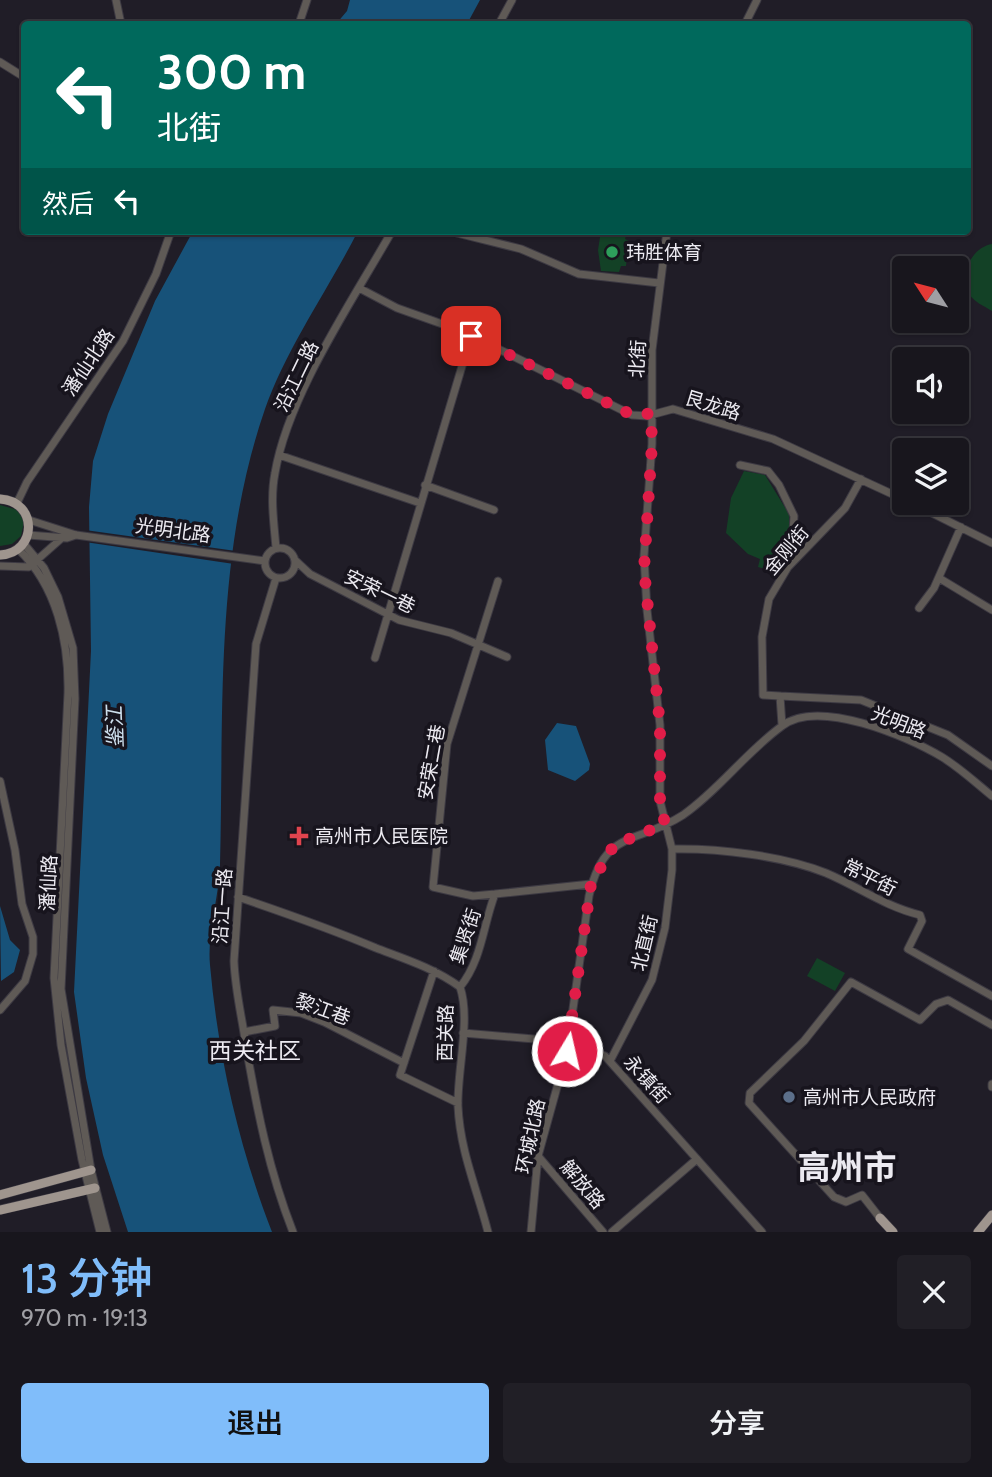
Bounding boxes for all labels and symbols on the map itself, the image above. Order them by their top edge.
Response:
place label: 玮胜体育 [626,241,702,264]
marker: 玮胜体育 [604,244,620,260]
north arrow [892,256,970,332]
pin [441,306,501,366]
street label: 潘仙北路 [58,324,119,400]
street label: 沿江二路 [269,337,323,415]
street label: 北街 [625,339,650,379]
street label: 艮龙路 [682,386,743,425]
street label: 光明北路 [134,514,212,547]
street label: 金刚街 [759,521,814,580]
street label: 安荣一巷 [341,564,419,618]
street label: 光明路 [868,702,930,743]
water label: 鉴江 [101,704,128,748]
street label: 安荣二巷 [414,723,449,802]
place label: 高州市人民医院 [315,825,448,848]
marker: 高州市人民医院 [289,826,309,846]
street label: 潘仙路 [36,854,61,912]
street label: 常平街 [839,854,900,901]
street label: 沿江一路 [208,867,237,945]
street label: 集贤街 [445,905,486,967]
street label: 北直街 [627,913,662,973]
street label: 黎江巷 [292,989,354,1030]
street label: 西关路 [434,1004,457,1062]
position arrow [530,1014,604,1088]
district label: 西关社区 [209,1037,301,1065]
street label: 永镇街 [619,1050,674,1108]
place label: 高州市人民政府 [803,1086,936,1109]
marker: 高州市人民政府 [781,1089,797,1105]
street label: 环城北路 [511,1097,550,1176]
district label: 高州市 [798,1147,897,1187]
street label: 解放路 [555,1155,610,1214]

